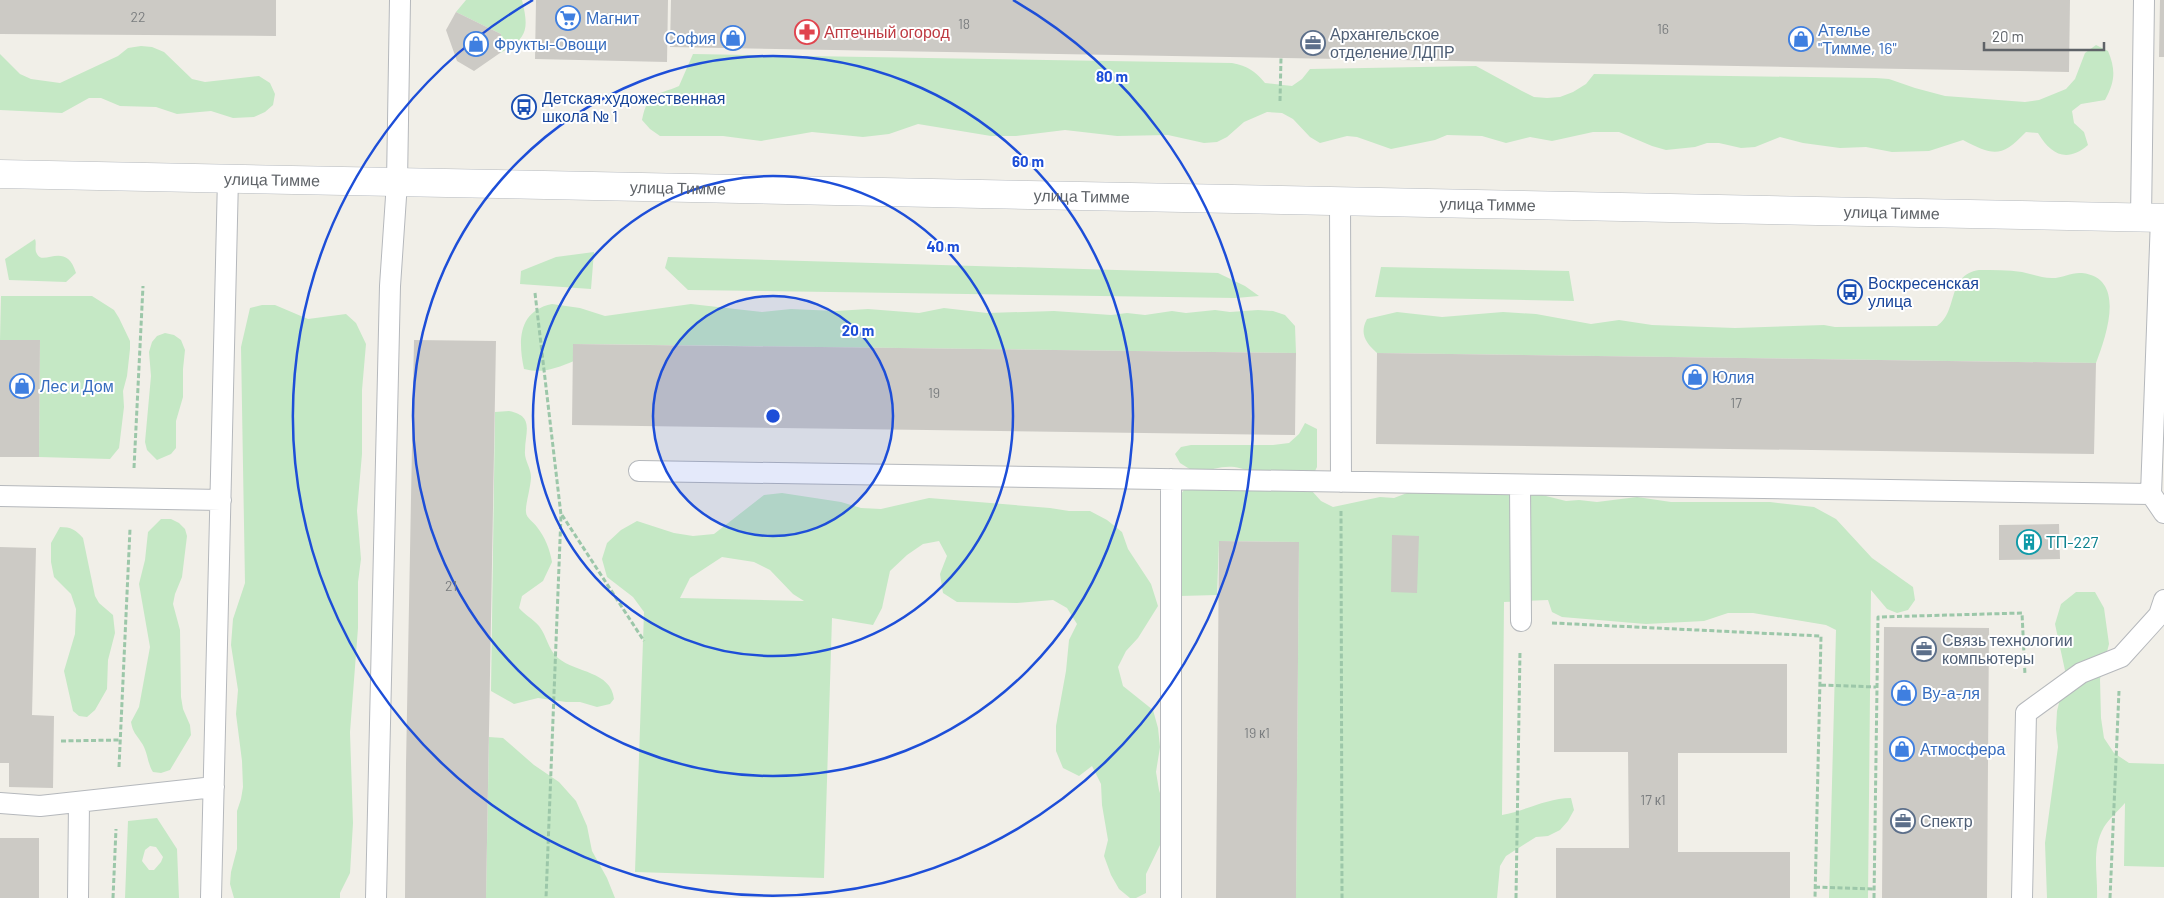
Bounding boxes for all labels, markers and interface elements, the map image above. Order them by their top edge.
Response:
supermarket icon: Магнит [555,5,581,31]
house number: 22 [130,8,146,25]
place label: Магнит [586,8,640,27]
house number: 18 [958,15,970,32]
pharmacy icon: Аптечный огород [794,19,820,45]
house number: 16 [1657,20,1669,37]
place label: Ателье "Тимме, 16" [1818,20,1897,57]
scale bar [1984,20,2104,52]
place label: Аптечный огород [824,22,950,41]
place label: Архангельское отделение ЛДПР [1330,24,1455,61]
shop icon: София [720,25,746,51]
shop icon: Ателье "Тимме, 16" [1788,26,1814,52]
text: 20 m [1992,27,2024,45]
place label: София [665,28,716,47]
office icon: Архангельское отделение ЛДПР [1300,30,1326,56]
shop icon: Фрукты-Овощи [463,31,489,57]
place label: Фрукты-Овощи [494,34,607,53]
text: 80 m [1096,67,1128,85]
place label: Детская художественная школа № 1 [542,88,725,125]
bus stop icon: Детская художественная школа № 1 [511,94,537,120]
text: 60 m [1012,152,1044,170]
street label: улица Тимме [224,169,320,190]
street label: улица Тимме [630,177,726,198]
street label: улица Тимме [1034,185,1130,206]
street label: улица Тимме [1439,193,1536,214]
street label: улица Тимме [1843,201,1940,222]
text: 40 m [926,237,960,255]
place label: Воскресенская улица [1868,273,1979,310]
bus stop icon: Воскресенская улица [1837,279,1863,305]
text: 20 m [842,321,874,339]
shop icon: Юлия [1682,364,1708,390]
place label: Юлия [1712,367,1754,386]
shop icon: Лес и Дом [9,373,35,399]
place label: Лес и Дом [40,376,114,395]
house number: 19 [928,384,940,401]
house number: 17 [1730,394,1742,411]
centre of rings [764,407,782,425]
building icon: ТП-227 [2016,529,2042,555]
place label: ТП-227 [2046,532,2099,551]
house number: 21 [445,577,457,594]
place label: Связь технологии компьютеры [1942,630,2073,667]
office icon: Связь технологии компьютеры [1911,636,1937,662]
shop icon: Ву-а-ля [1891,680,1917,706]
place label: Ву-а-ля [1922,683,1980,702]
house number: 19 к1 [1244,724,1270,741]
shop icon: Атмосфера [1889,736,1915,762]
place label: Атмосфера [1920,739,2006,758]
house number: 17 к1 [1640,791,1666,808]
office icon: Спектр [1890,808,1916,834]
place label: Спектр [1920,811,1973,830]

